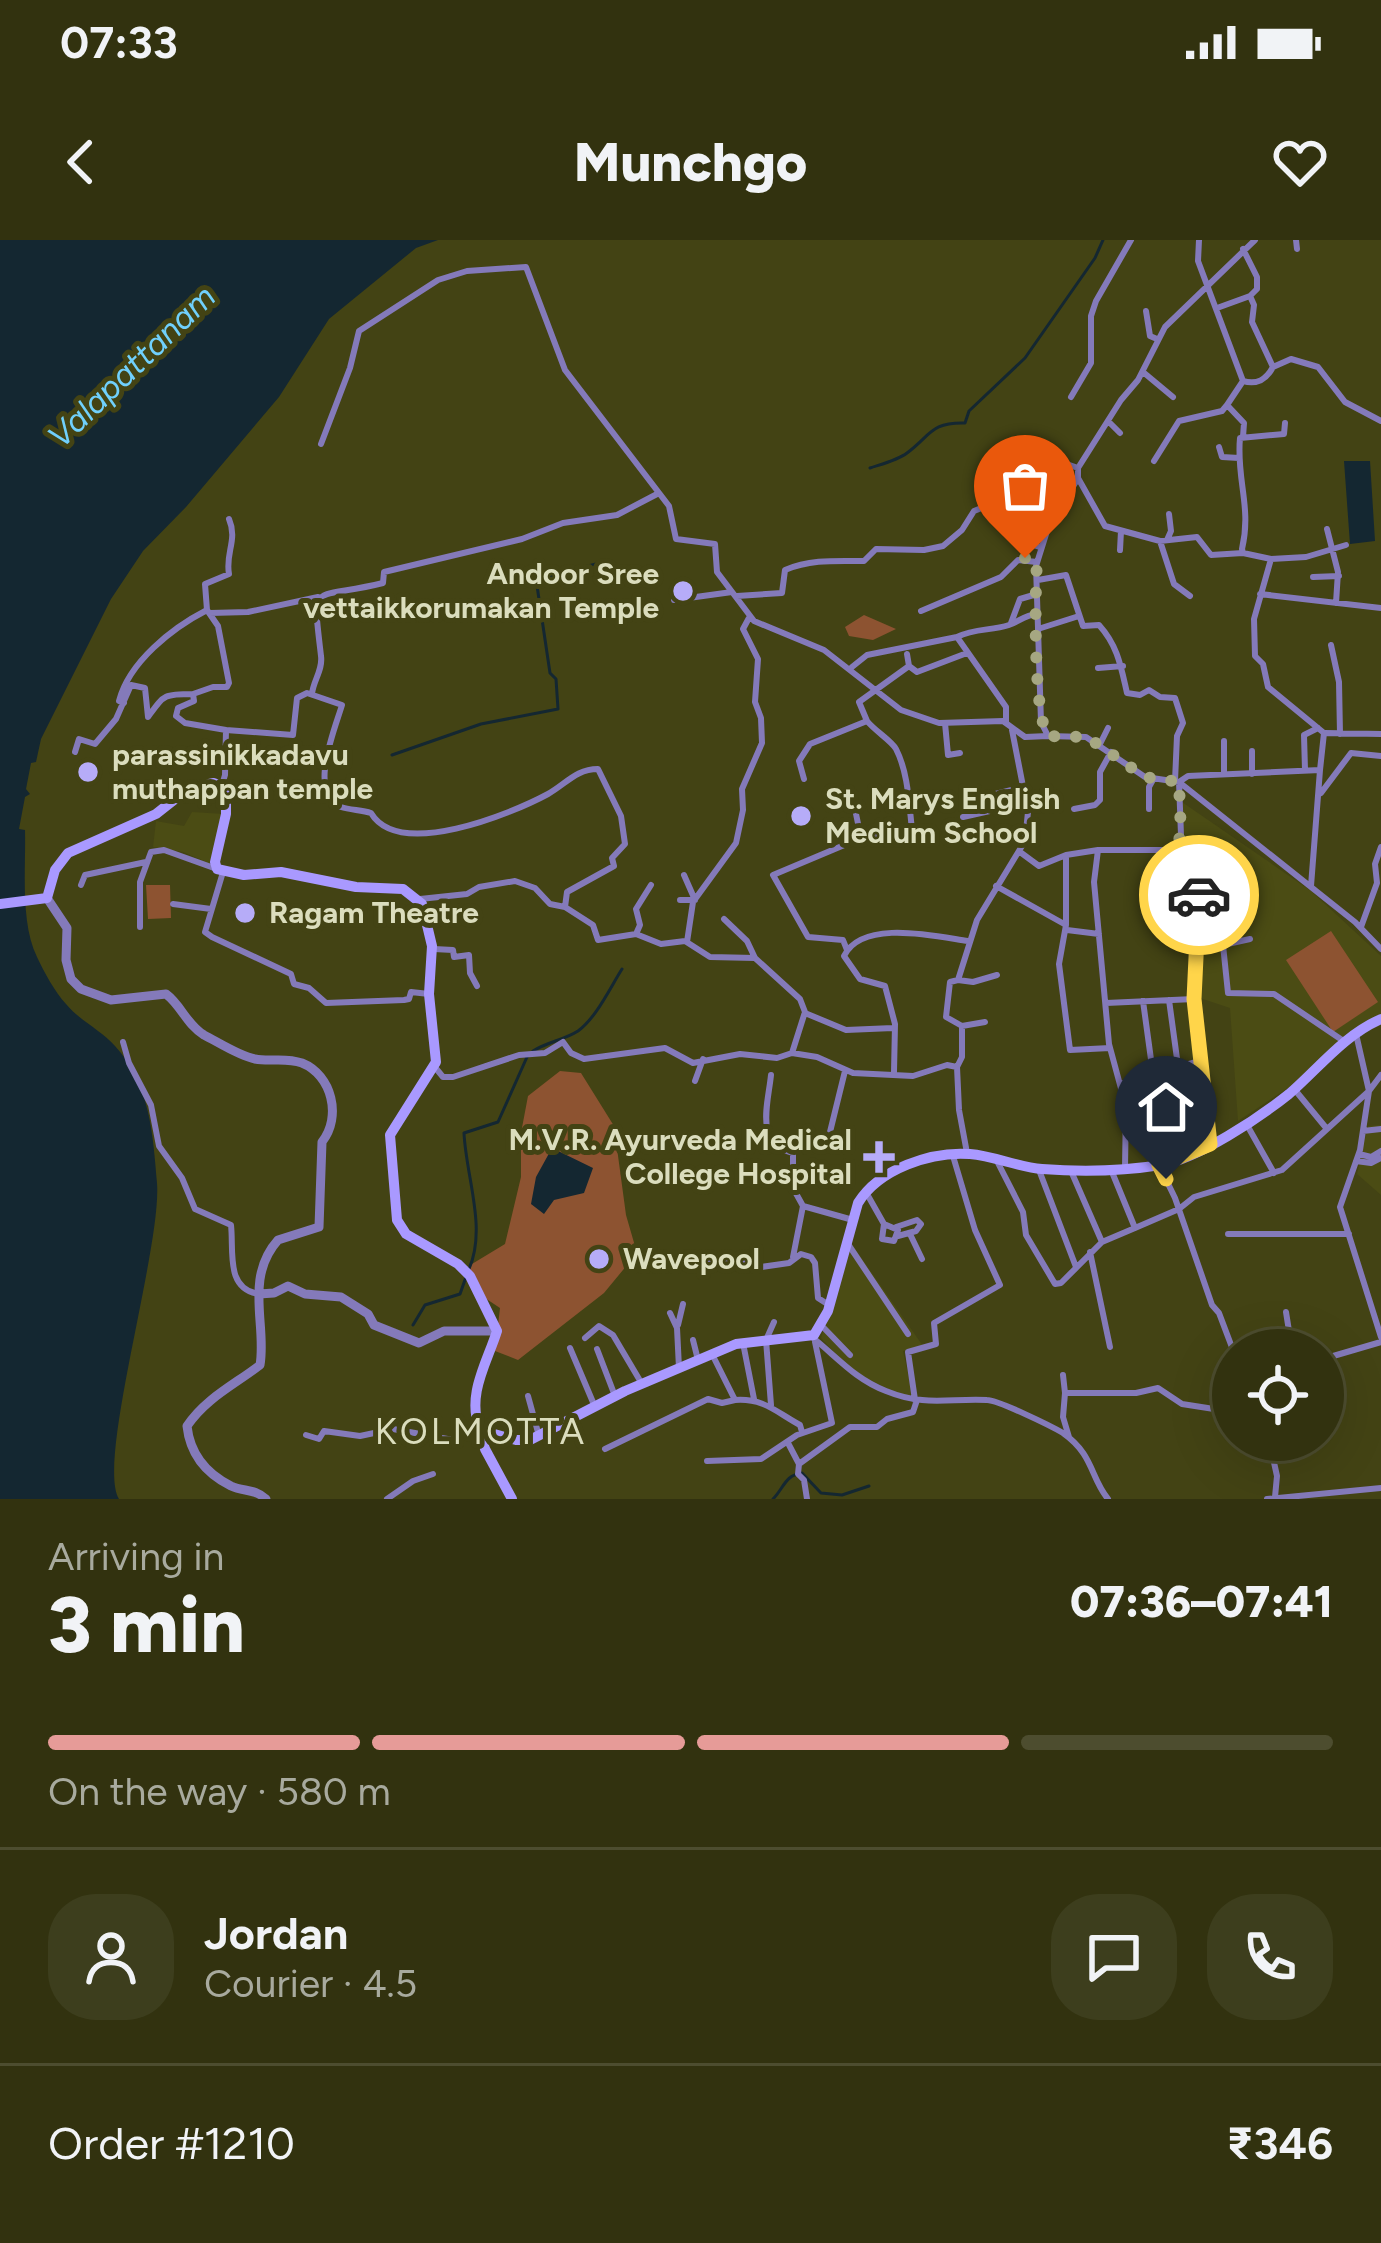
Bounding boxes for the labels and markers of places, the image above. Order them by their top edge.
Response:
pin [974,435,1076,558]
place label: Andoor Sree vettaikkorumakan Temple [303,555,659,626]
marker: Andoor Sree vettaikkorumakan Temple [670,578,696,604]
place label: parassinikkadavu muthappan temple [112,736,374,807]
marker: parassinikkadavu muthappan temple [75,759,101,785]
place label: St. Marys English Medium School [825,780,1060,851]
marker: St. Marys English Medium School [788,803,814,829]
place label: Ragam Theatre [269,894,479,931]
marker: Ragam Theatre [232,900,258,926]
pin [1115,1056,1217,1179]
place label: M.V.R. Ayurveda Medical College Hospital [508,1121,852,1192]
marker: M.V.R. Ayurveda Medical College Hospital [863,1141,895,1173]
place label: Wavepool [623,1240,760,1277]
marker: Wavepool [586,1246,612,1272]

